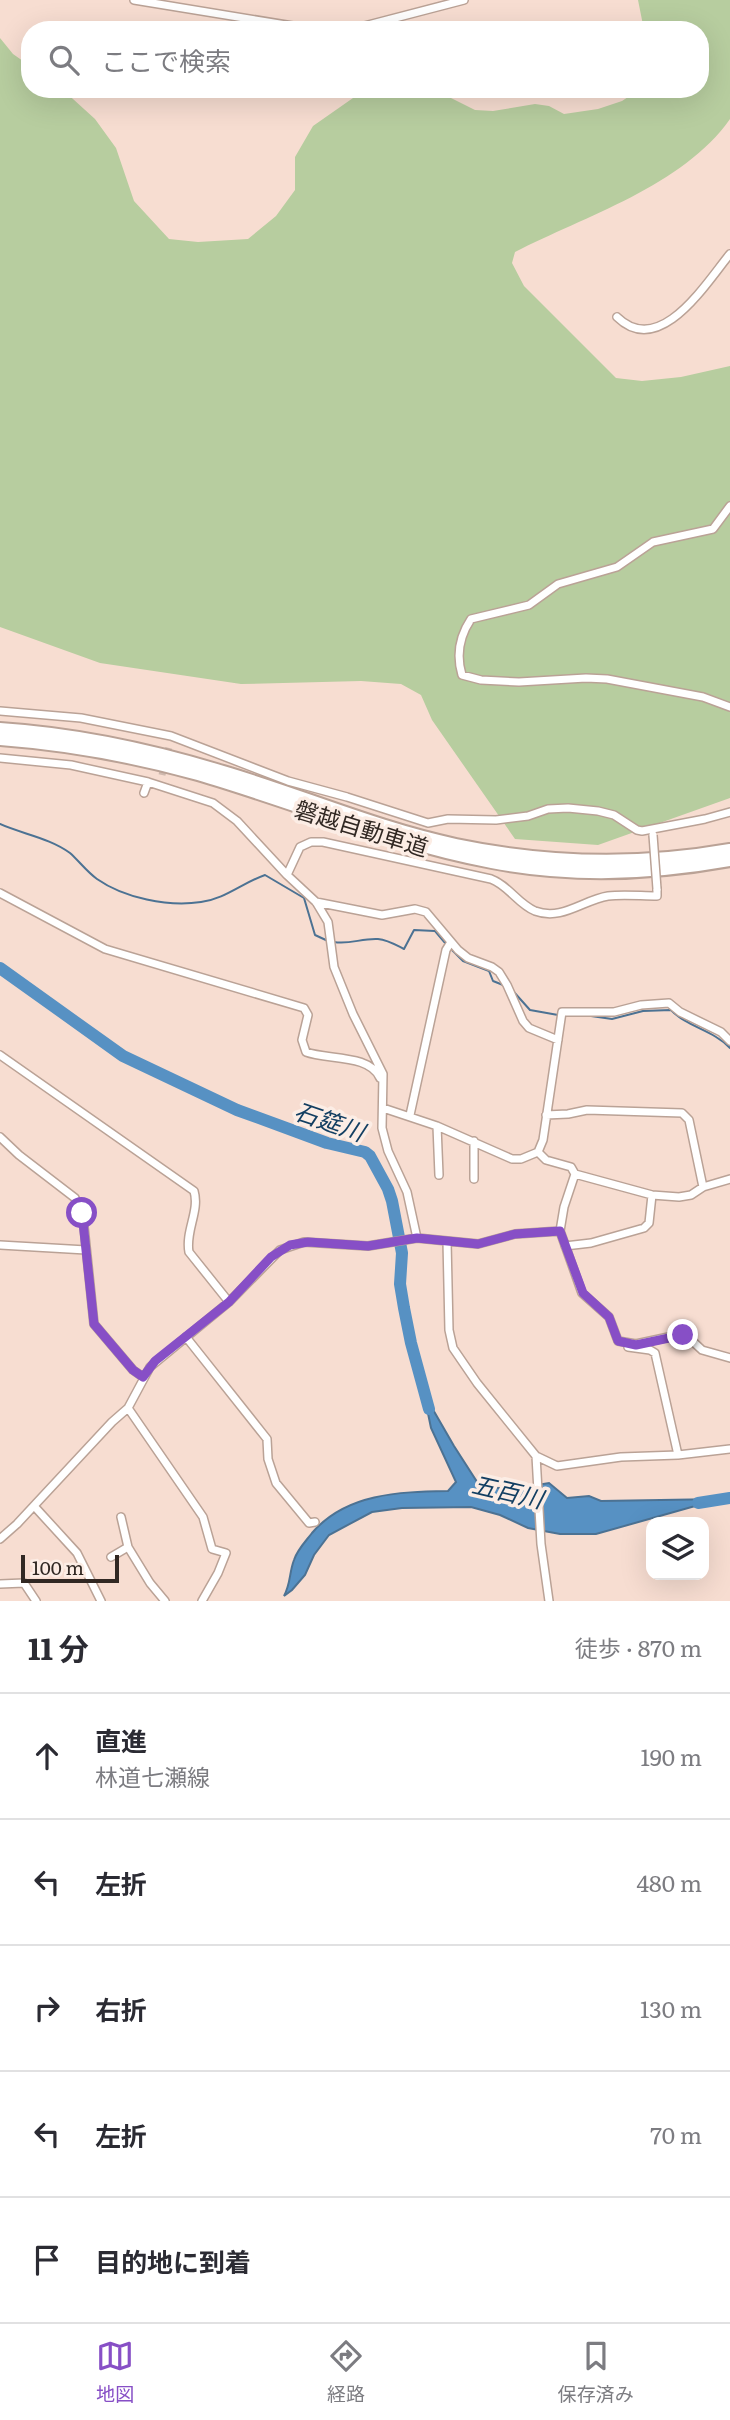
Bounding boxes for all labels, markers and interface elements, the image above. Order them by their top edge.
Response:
search box [21,21,709,98]
text: ここで検索 [101,40,231,79]
icon: search [45,41,83,79]
street label: 磐越自動車道 [291,791,433,863]
water label: 石筵川 [290,1092,373,1149]
route start [66,1197,97,1228]
route end [667,1319,698,1350]
water label: 五百川 [469,1465,550,1516]
map controls [646,1517,709,1580]
button: layers [646,1517,709,1580]
scale bar [21,1552,119,1584]
text: 100 m [32,1553,84,1581]
text: 11 分 [28,1625,89,1669]
text: 徒歩 · 870 m [575,1630,702,1664]
text: 直進 [95,1720,147,1759]
icon: ahead [28,1737,66,1775]
text: 190 m [640,1739,702,1773]
text: 林道七瀬線 [95,1759,210,1793]
icon: left [28,1863,66,1901]
text: 左折 [95,1863,147,1902]
text: 480 m [636,1865,702,1899]
icon: right [28,1989,66,2027]
text: 右折 [95,1989,147,2028]
text: 130 m [640,1991,702,2025]
icon: left [28,2115,66,2153]
text: 左折 [95,2115,147,2154]
text: 70 m [650,2117,702,2151]
icon: arrive [28,2241,66,2279]
text: 目的地に到着 [95,2241,251,2280]
tab: 地図 [96,2337,134,2407]
tab: 経路 [327,2337,365,2407]
tab: 保存済み [558,2337,634,2407]

